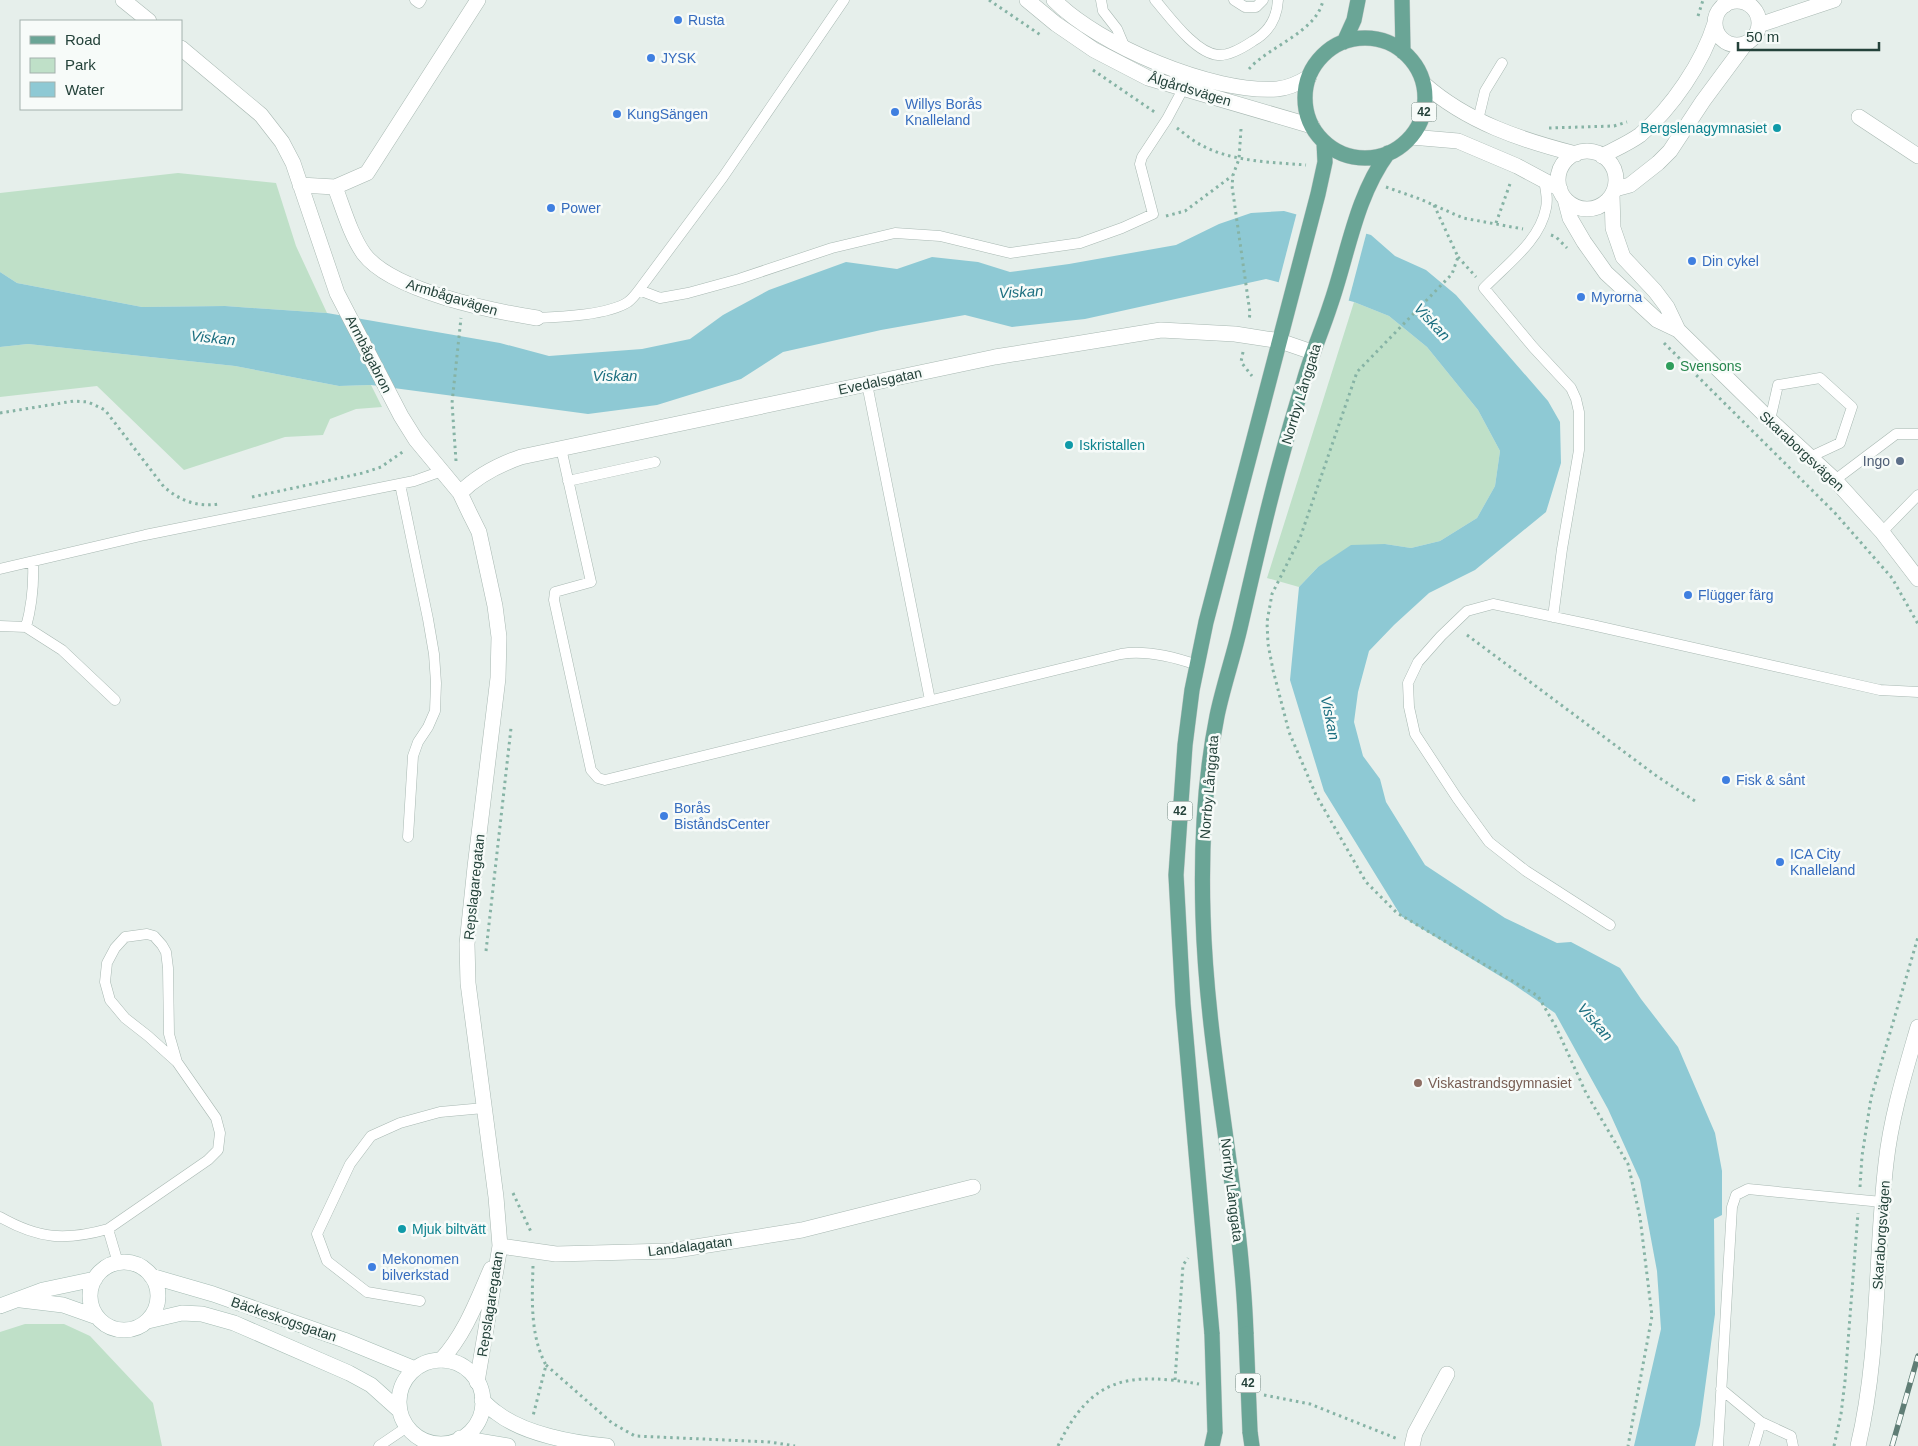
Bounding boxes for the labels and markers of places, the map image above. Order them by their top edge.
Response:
place label: Rusta [688,12,725,28]
marker: Rusta [672,14,684,26]
place label: JYSK [661,50,697,66]
marker: JYSK [645,52,657,64]
place label: Willys Borås Knalleland [905,96,982,128]
place label: KungSängen [627,106,708,122]
marker: Willys Borås Knalleland [889,106,901,118]
marker: KungSängen [611,108,623,120]
place label: Bergslenagymnasiet [1640,120,1767,136]
marker: Bergslenagymnasiet [1771,122,1783,134]
place label: Power [561,200,601,216]
marker: Power [545,202,557,214]
place label: Din cykel [1702,253,1759,269]
marker: Din cykel [1686,255,1698,267]
place label: Myrorna [1591,289,1643,305]
marker: Myrorna [1575,291,1587,303]
place label: Svensons [1680,358,1741,374]
marker: Svensons [1664,360,1676,372]
place label: Iskristallen [1079,437,1145,453]
marker: Iskristallen [1063,439,1075,451]
place label: Ingo [1863,453,1890,469]
marker: Ingo [1894,455,1906,467]
place label: Flügger färg [1698,587,1773,603]
marker: Flügger färg [1682,589,1694,601]
place label: Fisk & sånt [1736,772,1805,788]
marker: Fisk & sånt [1720,774,1732,786]
place label: Borås BiståndsCenter [674,800,770,832]
marker: Borås BiståndsCenter [658,810,670,822]
place label: ICA City Knalleland [1790,846,1855,878]
marker: ICA City Knalleland [1774,856,1786,868]
place label: Viskastrandsgymnasiet [1428,1075,1572,1091]
marker: Viskastrandsgymnasiet [1412,1077,1424,1089]
place label: Mjuk biltvätt [412,1221,486,1237]
marker: Mjuk biltvätt [396,1223,408,1235]
place label: Mekonomen bilverkstad [382,1251,459,1283]
marker: Mekonomen bilverkstad [366,1261,378,1273]

